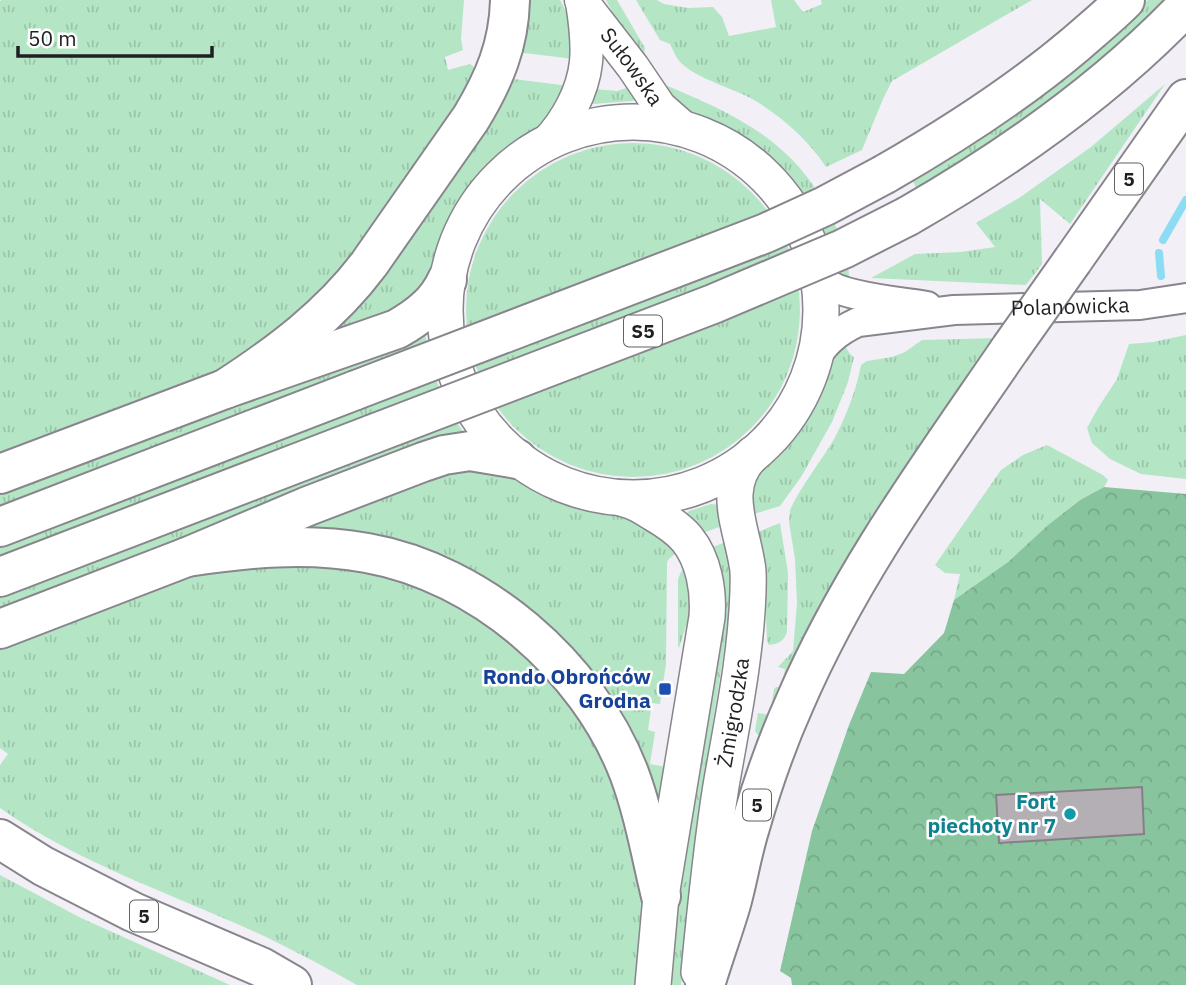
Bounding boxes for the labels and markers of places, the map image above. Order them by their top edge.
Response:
place label: Rondo Obrońców Grodna [483,662,651,714]
marker: Rondo Obrońców Grodna [657,681,673,697]
place label: Fort piechoty nr 7 [928,787,1056,839]
marker: Fort piechoty nr 7 [1062,806,1078,822]

